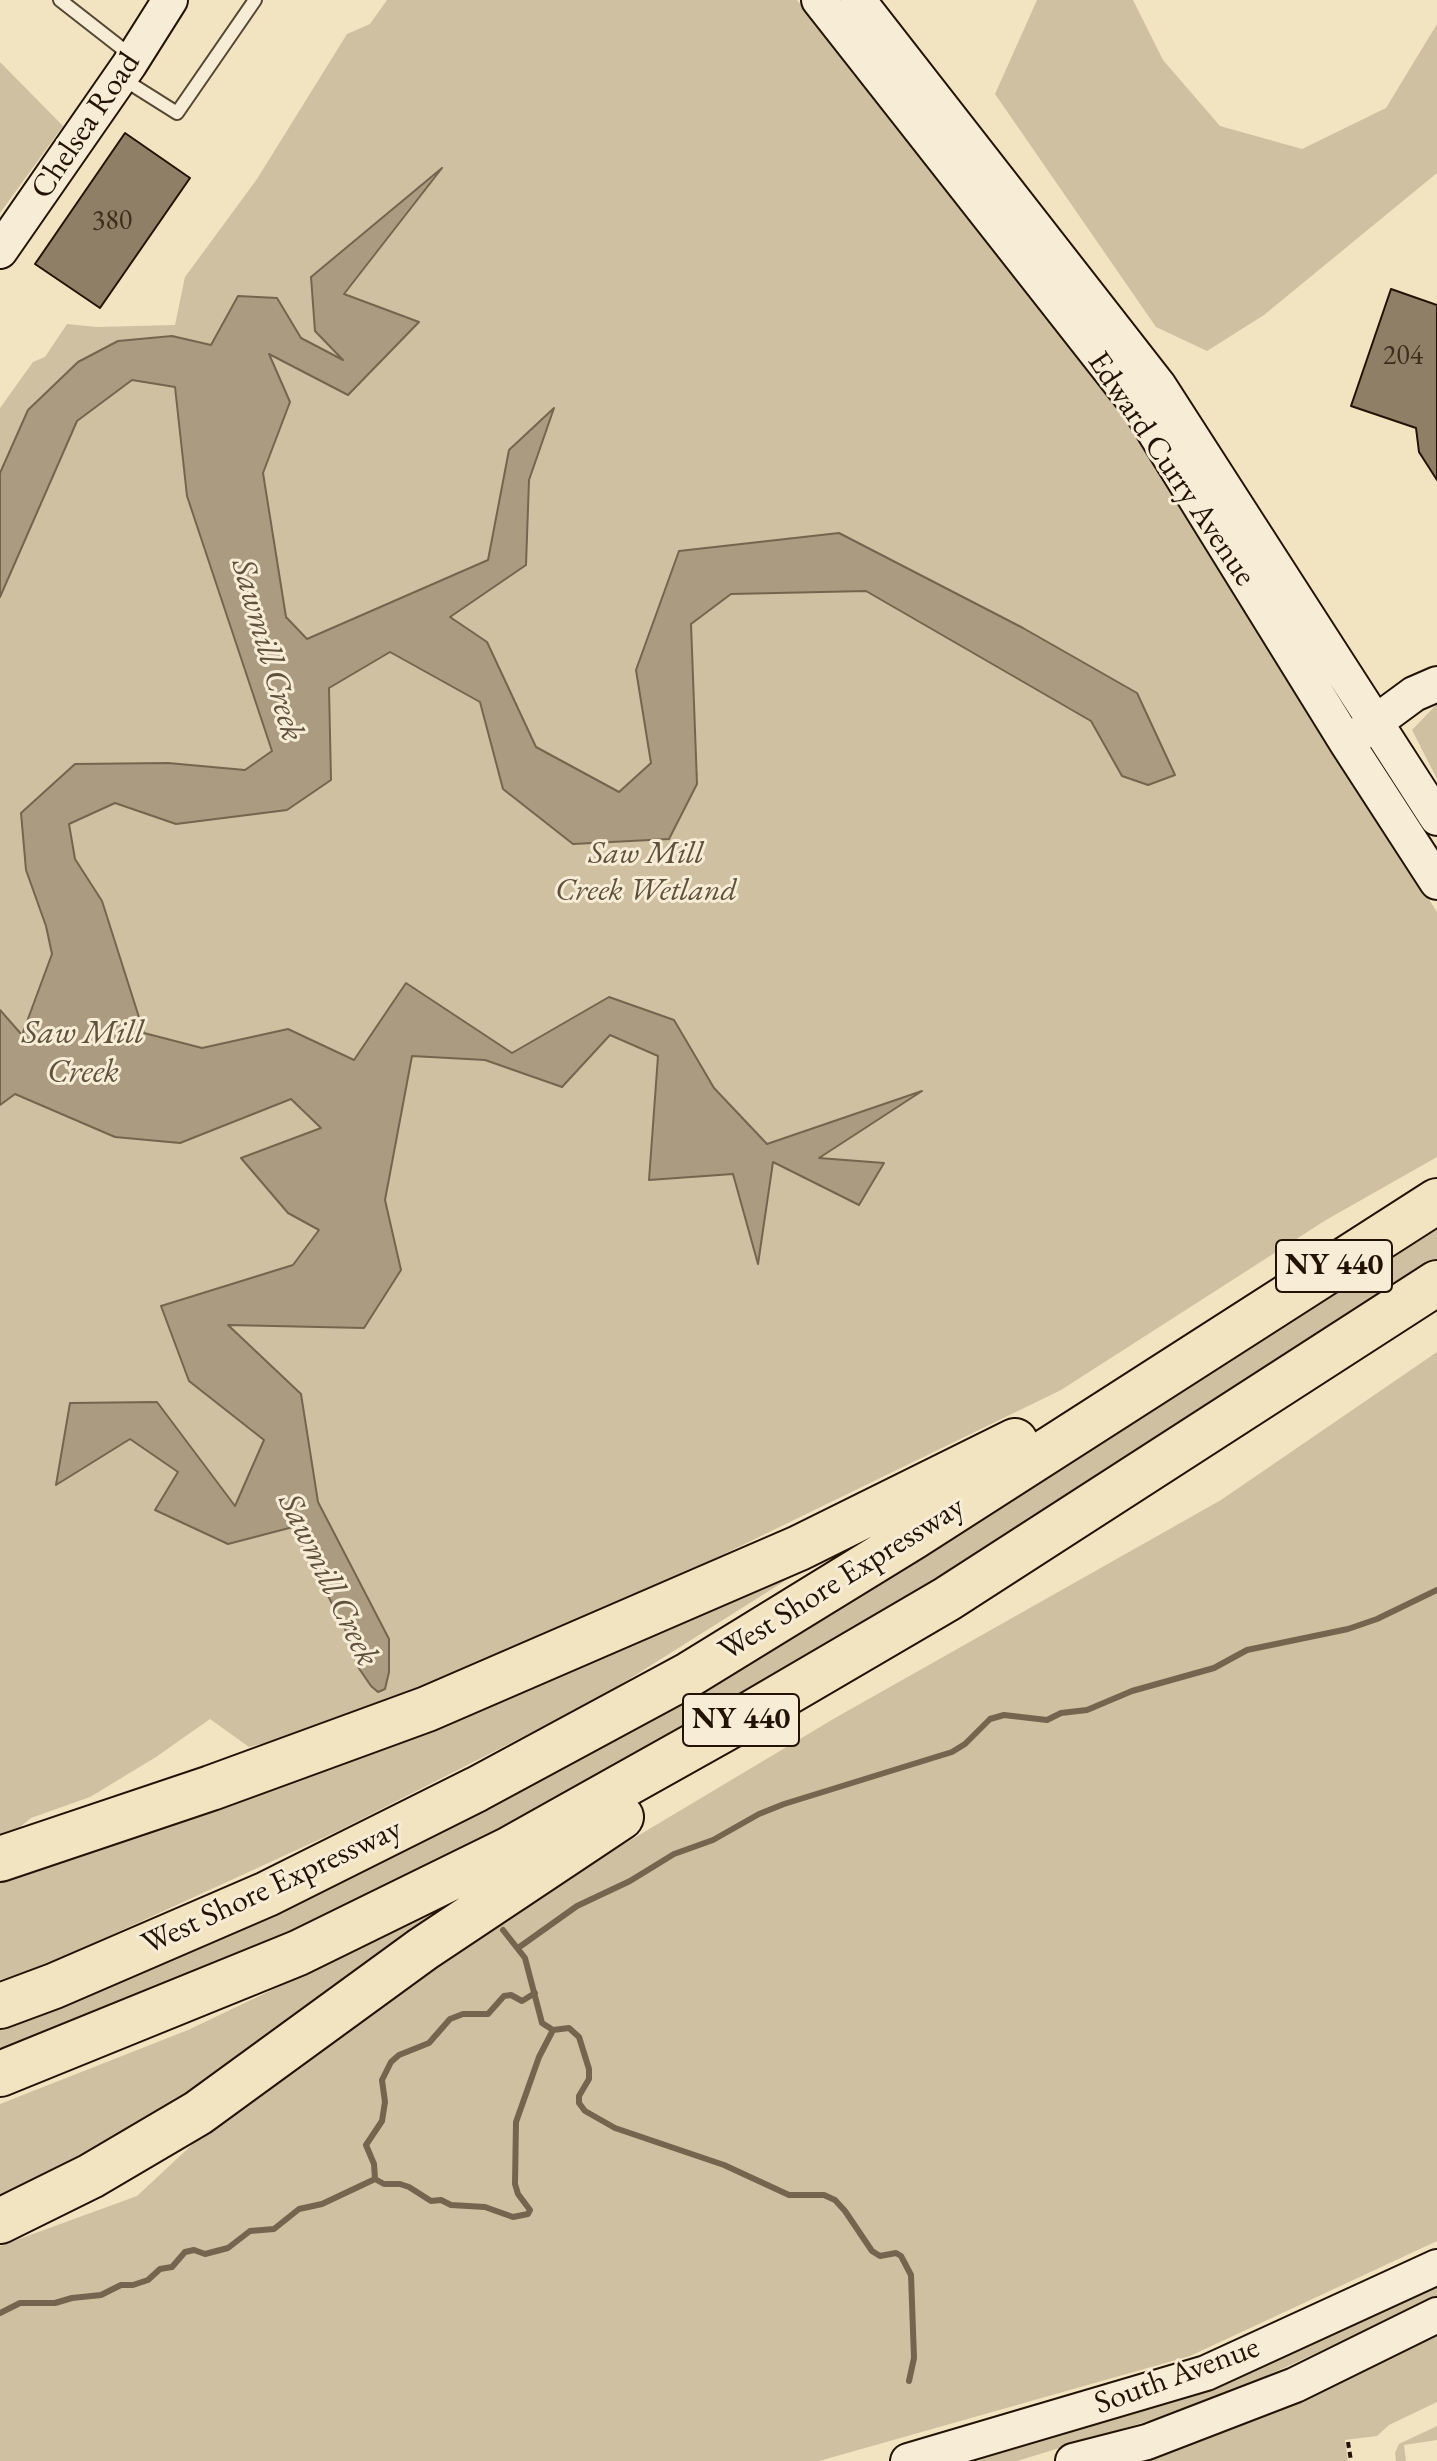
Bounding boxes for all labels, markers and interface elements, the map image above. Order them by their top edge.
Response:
street label: Chelsea Road [23,45,149,207]
house number: 380 [92,204,132,238]
house number: 204 [1383,339,1423,373]
street label: Edward Curry Avenue [1078,345,1264,593]
water label: Sawmill Creek [222,554,312,746]
park label: Saw Mill Creek Wetland [555,835,737,910]
water label: Saw Mill Creek [22,1014,144,1094]
road number: NY 440 [1276,1240,1392,1292]
water label: Sawmill Creek [269,1487,387,1673]
street label: West Shore Expressway [712,1488,972,1670]
road number: NY 440 [683,1694,799,1746]
street label: West Shore Expressway [136,1810,408,1964]
street label: South Avenue [1089,2328,1265,2424]

